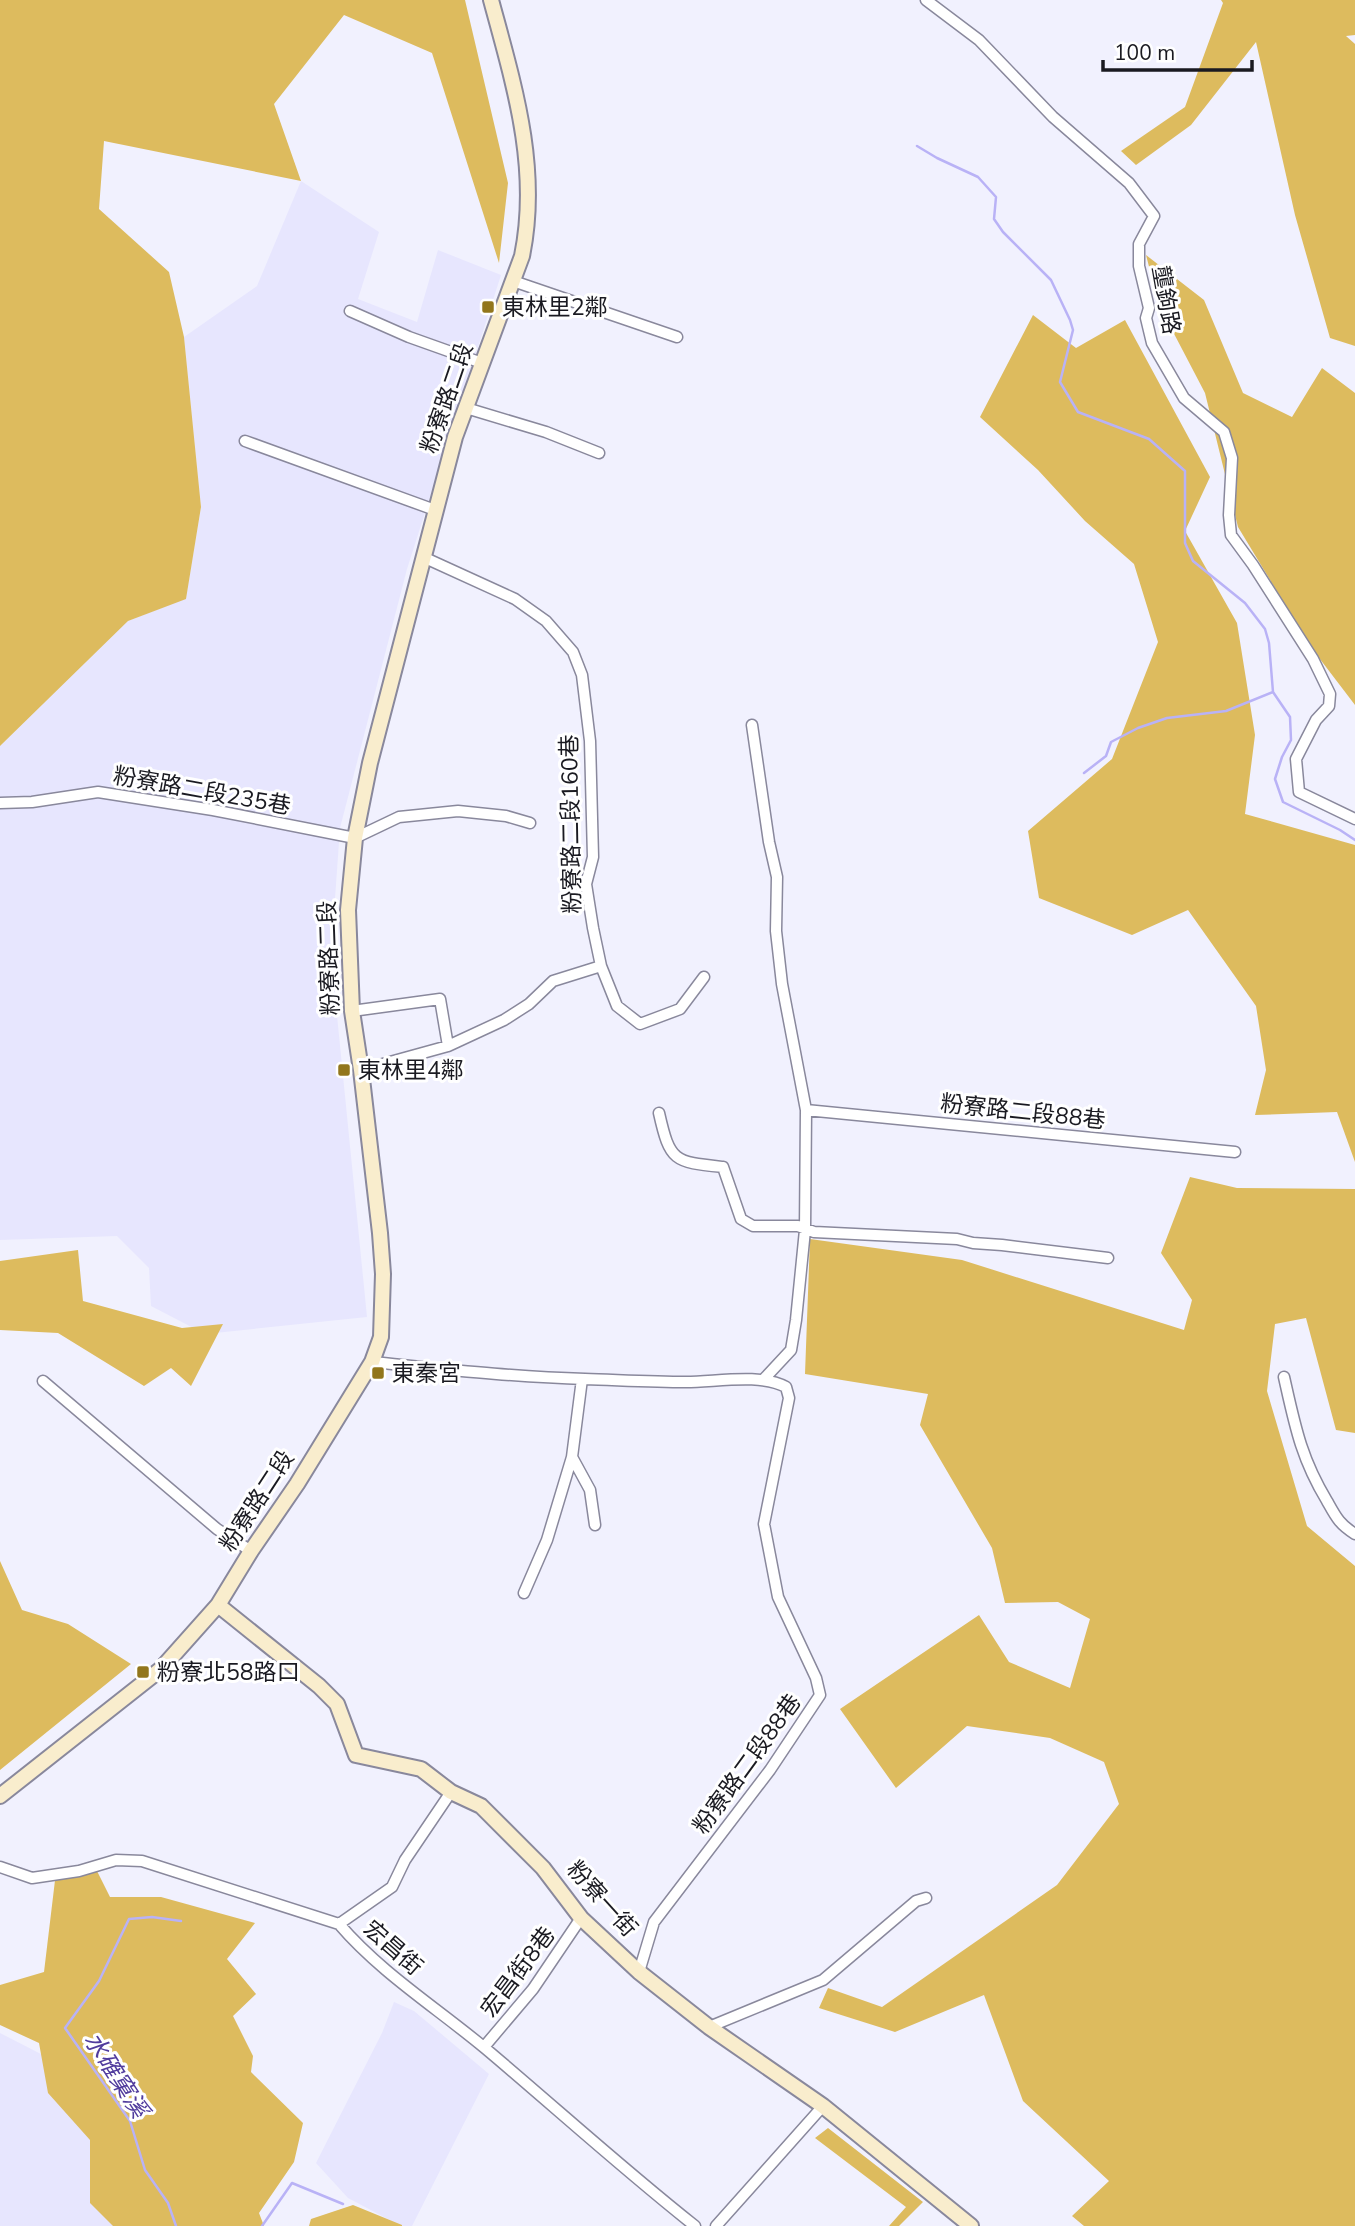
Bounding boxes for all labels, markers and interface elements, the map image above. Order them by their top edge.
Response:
scale bar [1103,28,1252,72]
text: 100 m [1114,39,1175,67]
street label: 壟鉤路 [1145,263,1187,337]
place label: 東林里2鄰 [502,292,608,323]
marker: 東林里2鄰 [480,299,496,315]
street label: 粉寮路二段 [414,339,480,457]
street label: 粉寮路二段160巷 [554,734,588,914]
street label: 粉寮路二段235巷 [111,760,293,822]
street label: 粉寮路二段 [312,900,346,1016]
place label: 東林里4鄰 [358,1055,464,1086]
marker: 東林里4鄰 [336,1062,352,1078]
street label: 粉寮路二段88巷 [939,1088,1107,1136]
place label: 東秦宮 [392,1358,461,1389]
marker: 東秦宮 [370,1365,386,1381]
street label: 粉寮路二段 [213,1444,301,1558]
place label: 粉寮北58路口 [157,1657,300,1688]
marker: 粉寮北58路口 [135,1664,151,1680]
street label: 粉寮路二段88巷 [686,1688,808,1840]
street label: 粉寮一街 [560,1854,644,1944]
street label: 宏昌街 [357,1914,429,1982]
street label: 宏昌街8巷 [474,1920,562,2024]
water label: 水確窠溪 [76,2026,157,2126]

